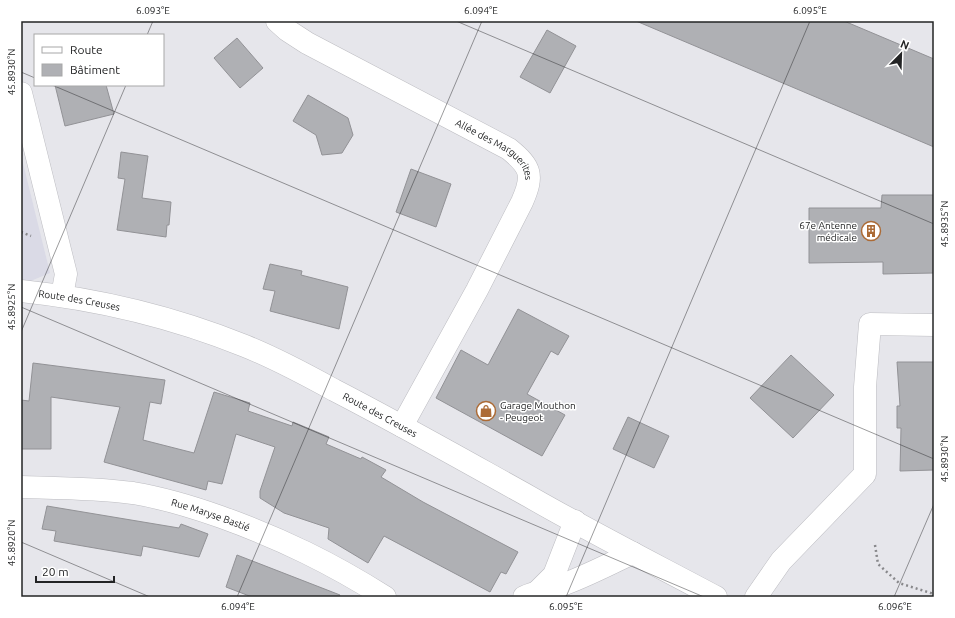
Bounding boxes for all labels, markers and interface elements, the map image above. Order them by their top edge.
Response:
text: 6.093°E [136,5,170,16]
text: 6.094°E [464,5,498,16]
text: 6.095°E [793,5,827,16]
legend [34,34,164,86]
north arrow [881,34,921,74]
text: N [899,38,911,52]
text: Route [70,43,103,56]
text: 45.8930°N [6,49,17,95]
text: Bâtiment [70,63,120,76]
street label: Allée des Marguerites [454,117,534,180]
text: 45.8935°N [939,201,950,247]
place label: 67e Antenne médicale [799,220,857,243]
building icon: 67e Antenne médicale [860,220,882,242]
text: 45.8925°N [6,284,17,330]
street label: Route des Creuses [38,288,121,313]
street label: Route des Creuses [341,391,419,439]
shop icon: Garage Mouthon - Peugeot [475,400,497,422]
place label: Garage Mouthon - Peugeot [500,400,576,423]
text: 45.8930°N [939,436,950,482]
street label: Rue Maryse Bastié [170,497,252,533]
text: 45.8920°N [6,520,17,566]
scale bar [36,558,114,584]
text: 20 m [42,565,69,578]
text: 6.094°E [221,601,255,612]
text: 6.095°E [549,601,583,612]
text: 6.096°E [878,601,912,612]

